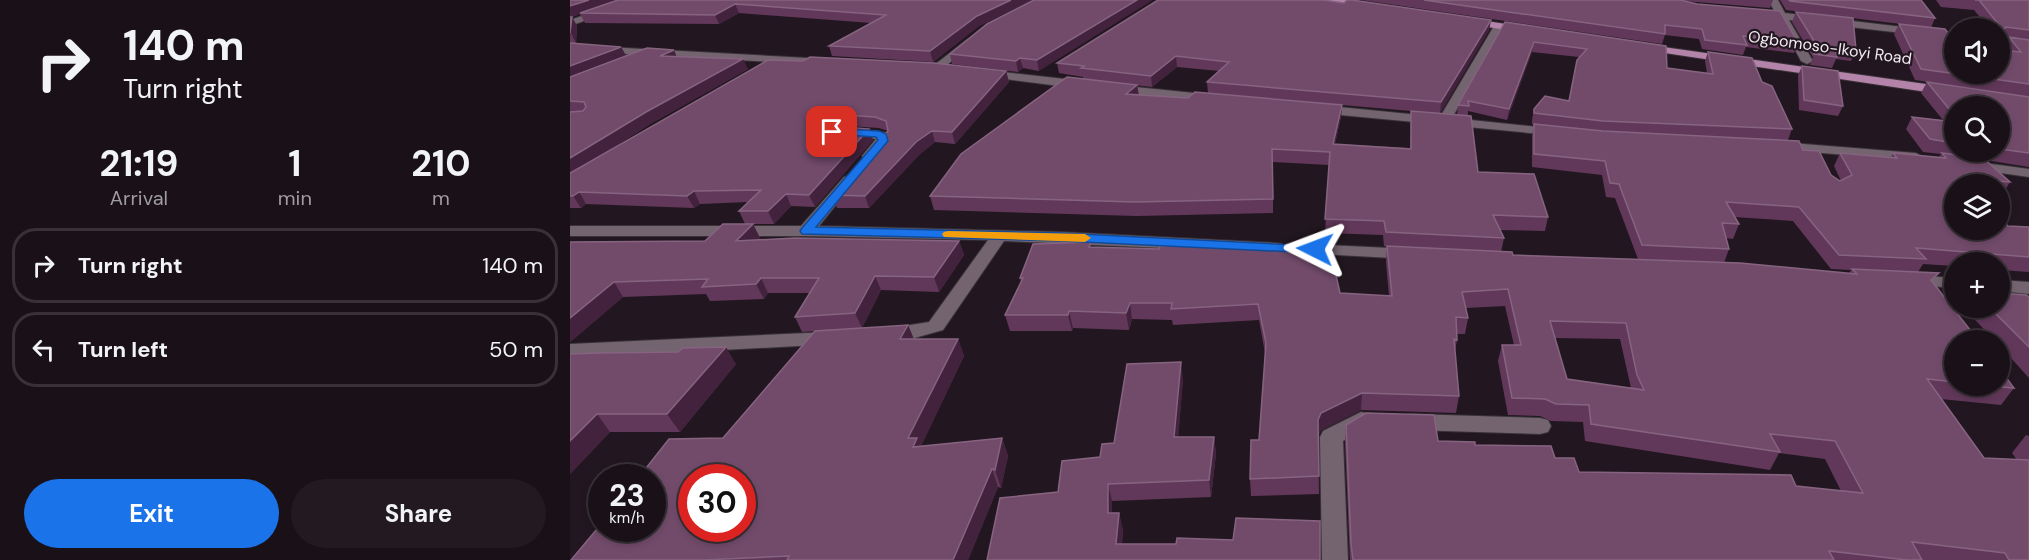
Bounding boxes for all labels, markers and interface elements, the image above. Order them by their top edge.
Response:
text: 140 m [123,18,245,73]
map controls [1944,18,2010,396]
button: sound [1944,18,2010,84]
icon: right [24,24,102,102]
street label: Ogbomoso-Ikoyi Road [1747,26,1913,69]
text: Turn right [123,71,243,106]
button: search [1944,96,2010,162]
pin [806,106,857,157]
icon: arrive [815,115,848,148]
text: 21:19 [99,140,178,187]
text: 1 [288,140,301,187]
text: 210 [411,140,471,187]
button: layers [1944,174,2010,240]
text: Arrival [110,185,168,211]
text: min [278,185,312,211]
text: m [432,185,450,211]
position arrow [1283,217,1347,281]
icon: right [27,249,60,282]
text: Turn right [78,251,183,280]
text: 140 m [482,251,543,280]
button: + [1944,252,2010,318]
button: − [1944,330,2010,396]
icon: left [27,333,60,366]
text: Turn left [78,335,168,364]
text: 50 m [489,335,543,364]
speed limit sign: 30 [678,464,756,542]
text: 23 [609,476,645,515]
button: Exit [24,479,279,548]
button: Share [291,479,546,548]
text: km/h [609,508,645,528]

